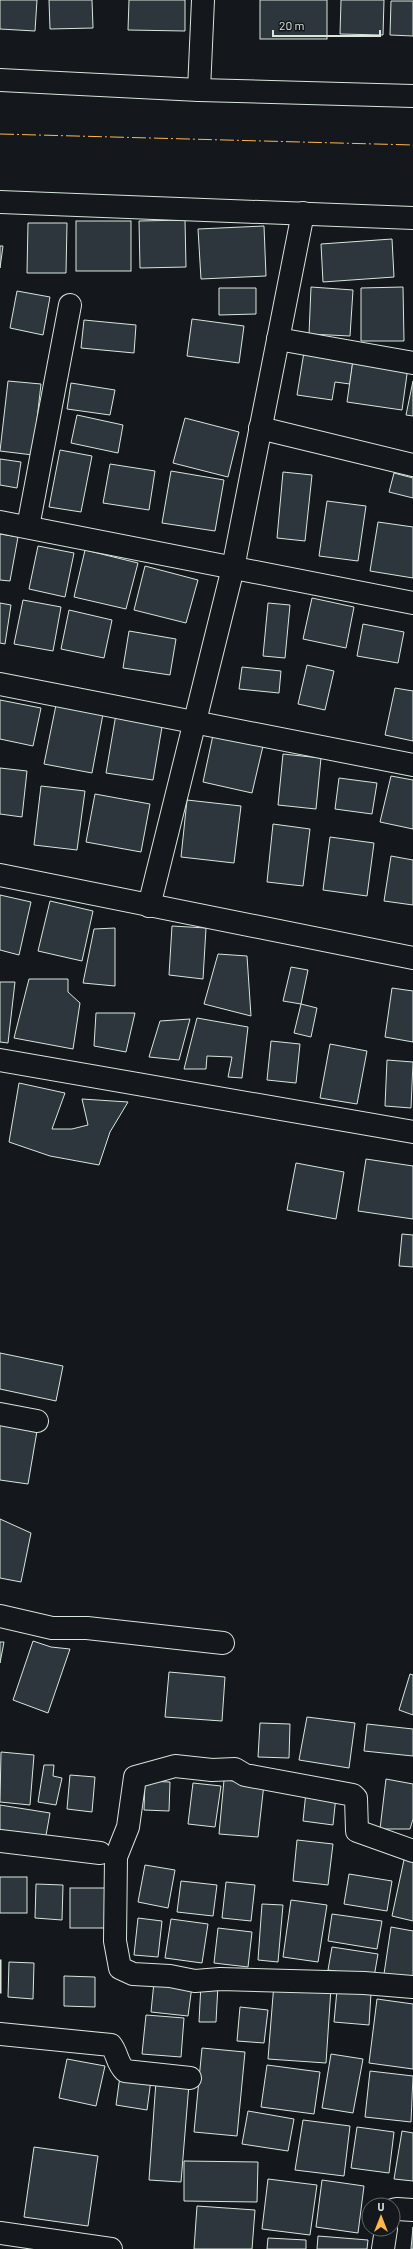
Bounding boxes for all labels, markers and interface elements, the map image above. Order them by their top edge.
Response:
scale bar [273,12,380,38]
text: 20 m [279,18,305,32]
north arrow [361,2197,401,2237]
text: U [378,2200,385,2213]

